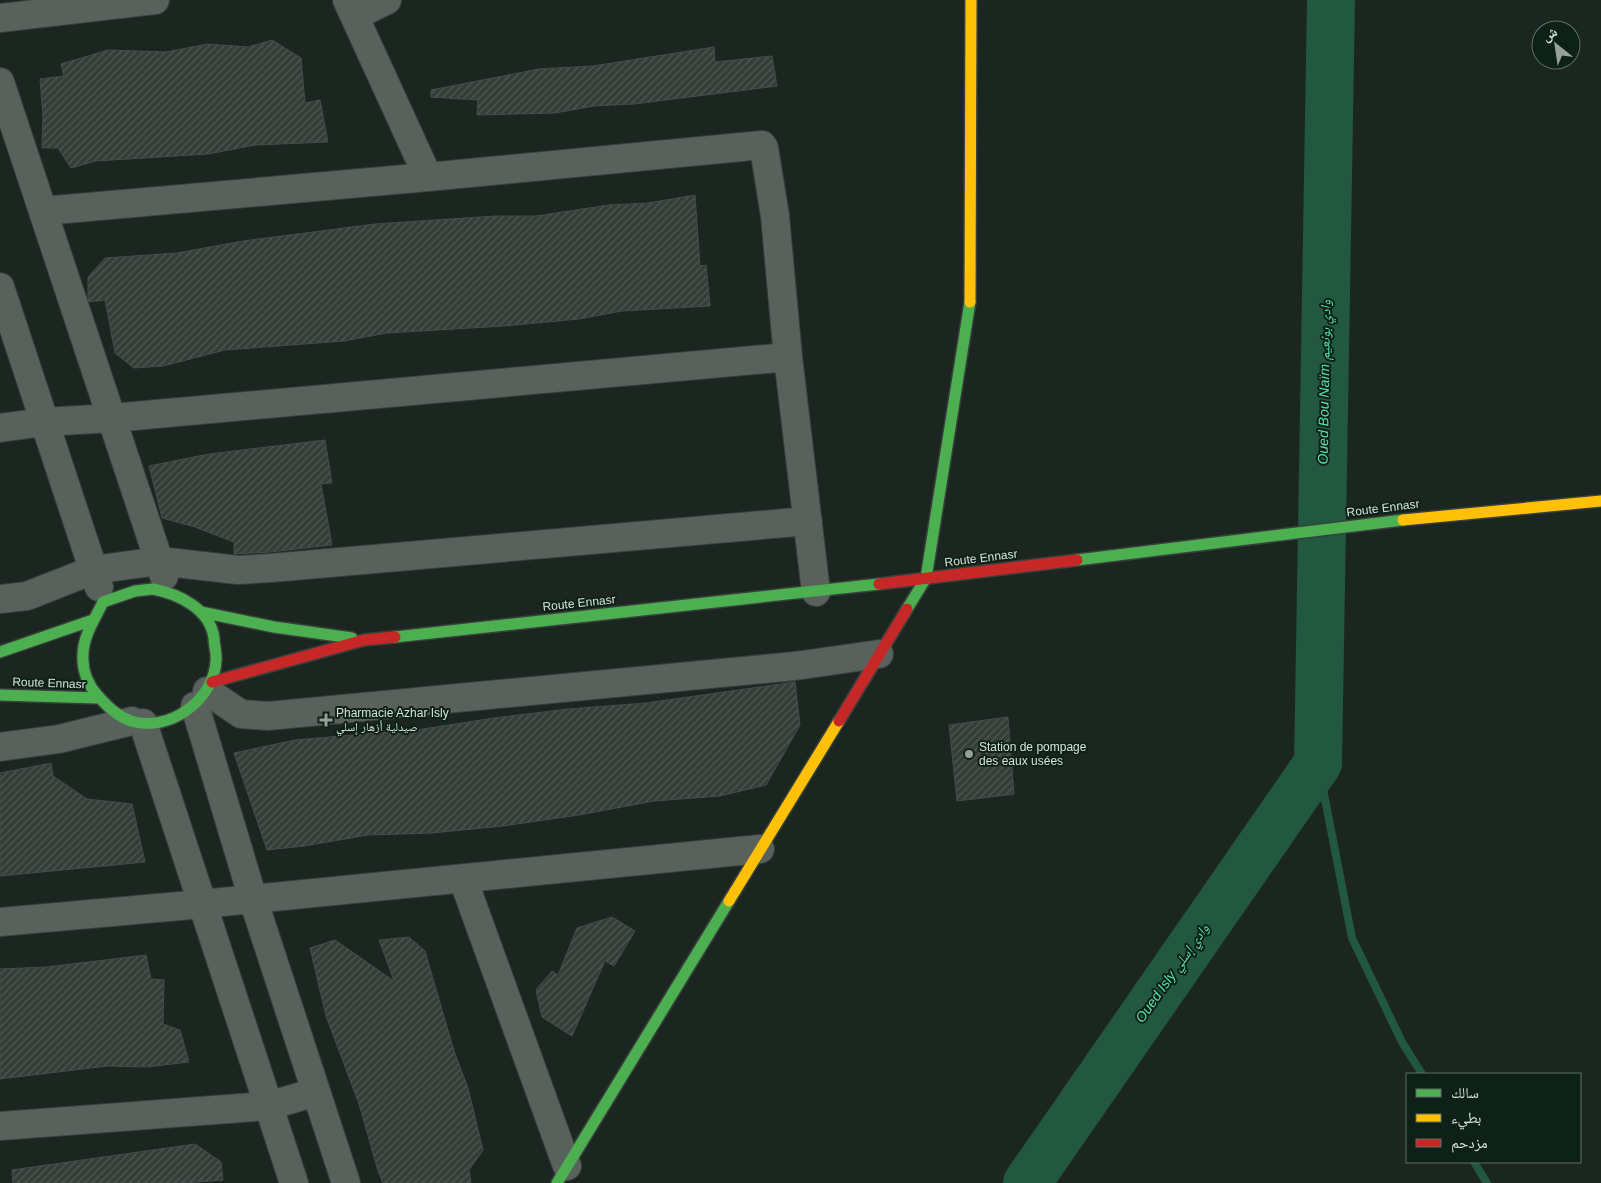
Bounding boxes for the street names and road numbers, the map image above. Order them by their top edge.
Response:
street label: Route Ennasr [1346,497,1420,519]
street label: Route Ennasr [944,547,1018,569]
street label: Route Ennasr [542,592,616,614]
street label: Route Ennasr [12,675,86,691]

